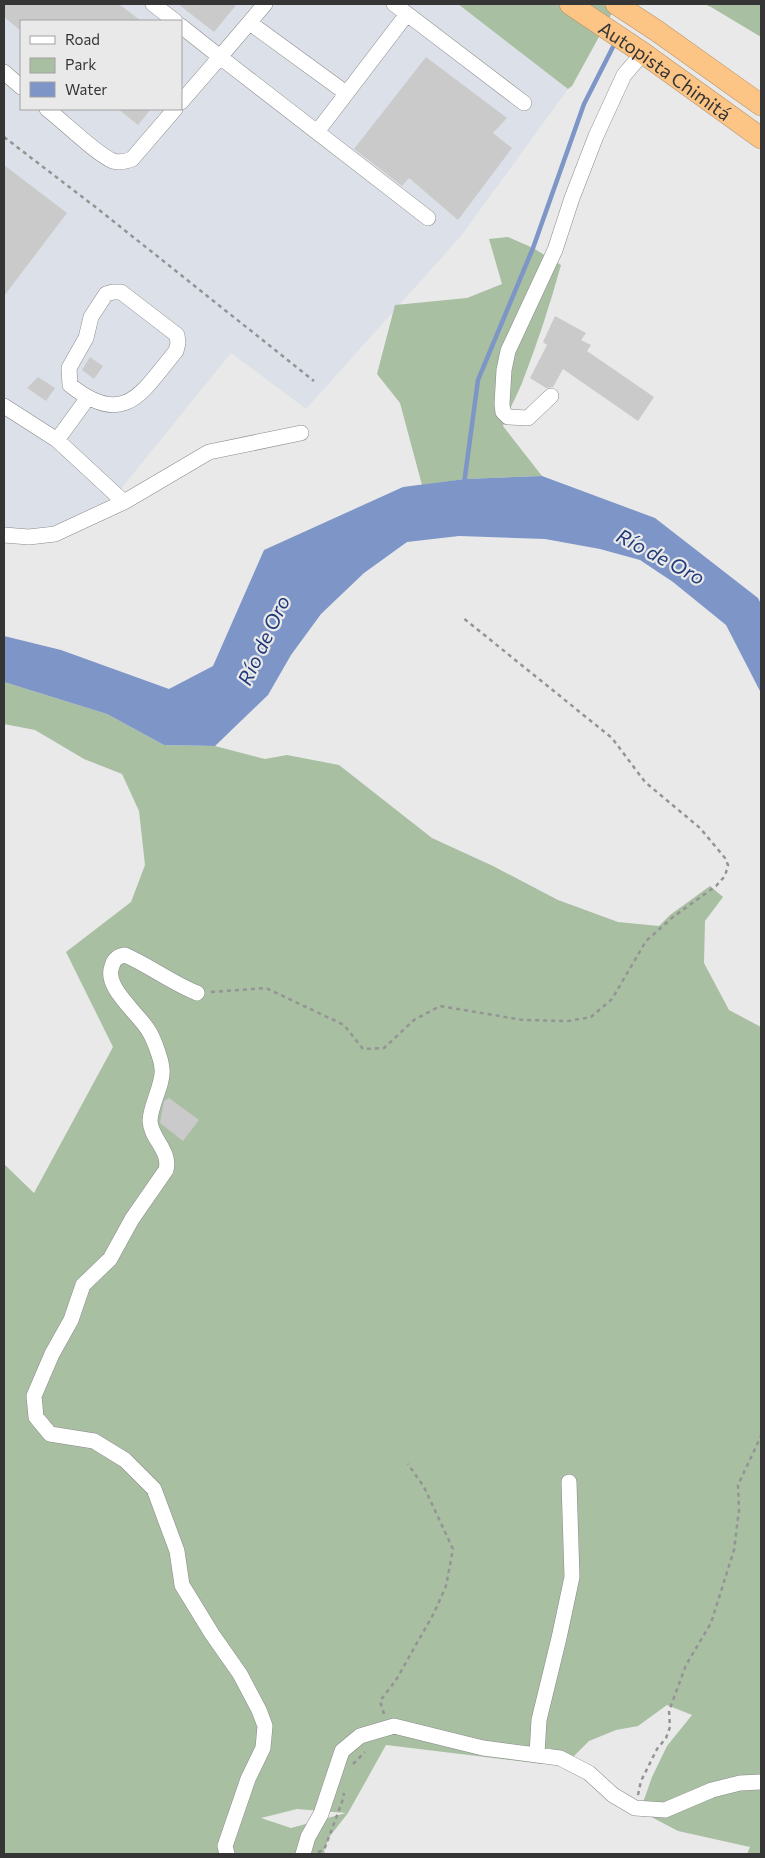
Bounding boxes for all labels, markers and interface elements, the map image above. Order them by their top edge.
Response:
street label: Autopista Chimitá [595,15,736,125]
legend [20,20,182,110]
text: Road [65,30,100,48]
text: Park [65,55,96,73]
text: Water [65,80,107,98]
water label: Río de Oro [613,523,709,589]
water label: Río de Oro [232,591,294,689]

